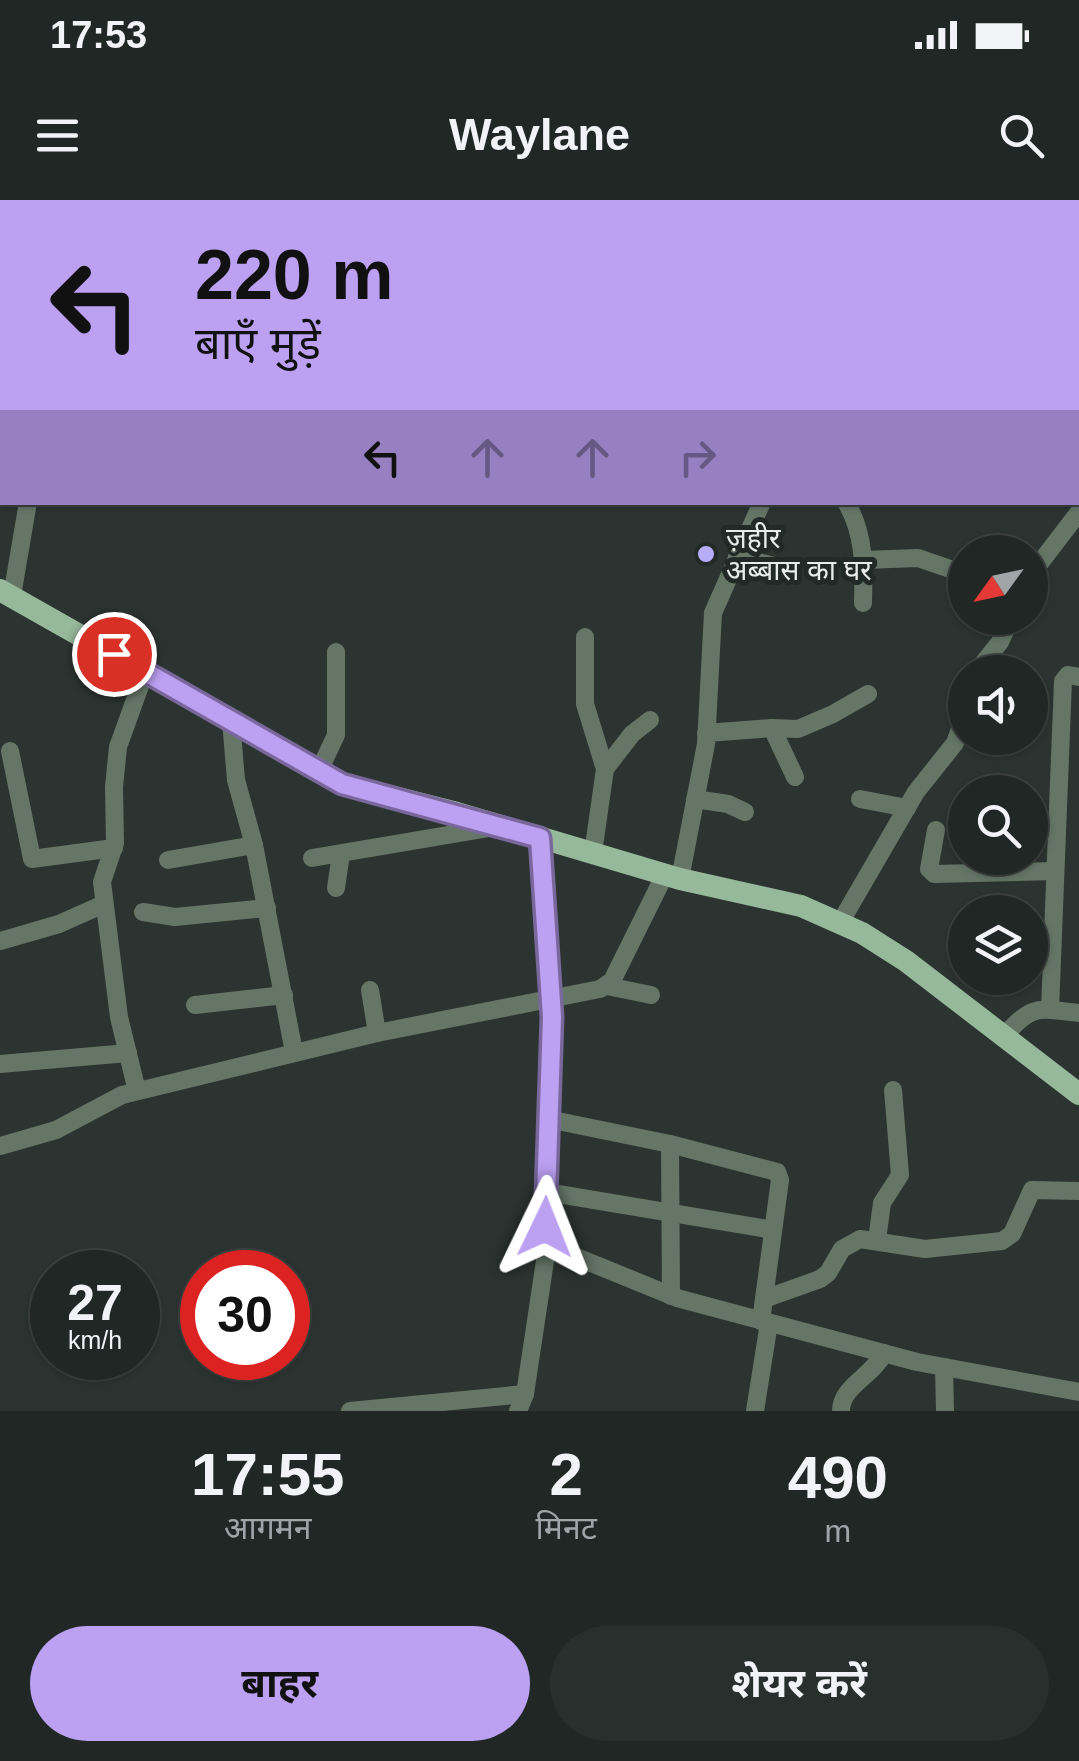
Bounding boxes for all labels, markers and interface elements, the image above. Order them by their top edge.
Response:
text: 17:53 [50,14,147,56]
icon: menu [30,108,85,163]
icon: search [994,108,1049,163]
text: Waylane [449,109,630,160]
text: 220 m [195,236,393,314]
icon: left [30,240,160,370]
text: बाएँ मुड़ें [195,318,321,369]
icon: left [355,430,410,485]
icon: ahead [460,430,515,485]
icon: ahead [565,430,620,485]
icon: right [670,430,725,485]
place label: ज़हीर अब्बास का घर [726,522,872,586]
north arrow [948,535,1048,635]
map controls [948,535,1048,995]
marker: ज़हीर अब्बास का घर [695,543,717,565]
pin [72,612,157,697]
icon: arrive [87,627,142,682]
button: sound [948,655,1048,755]
button: search [948,775,1048,875]
button: layers [948,895,1048,995]
position arrow [493,1175,597,1279]
speed limit sign: 30 [180,1250,310,1380]
text: 27 [67,1275,123,1331]
text: km/h [68,1326,122,1354]
text: 17:55 [191,1441,344,1508]
text: 2 [549,1441,583,1508]
text: 490 [788,1444,888,1511]
text: आगमन [224,1510,312,1546]
text: मिनट [536,1510,597,1546]
text: m [825,1513,851,1549]
button: बाहर [30,1626,530,1741]
button: शेयर करें [550,1626,1049,1741]

